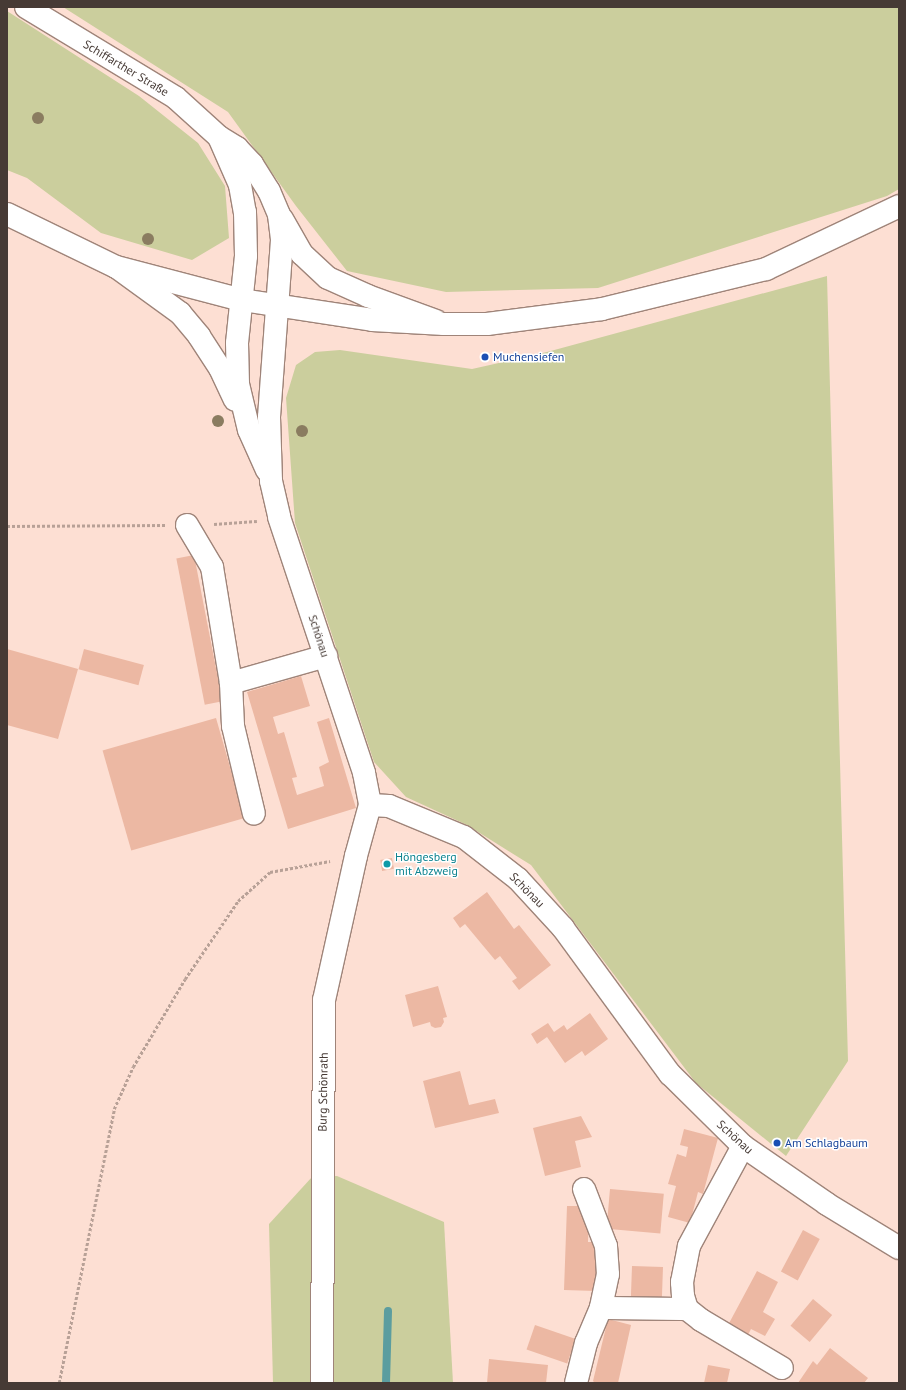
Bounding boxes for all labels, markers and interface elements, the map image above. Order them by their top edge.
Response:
street label: Schiffarther Straße [81,37,171,99]
place label: Muchensiefen [493,350,564,364]
marker: Muchensiefen [480,352,490,362]
street label: Schönau [305,613,333,659]
place label: Höngesberg mit Abzweig [395,850,458,878]
marker: Höngesberg mit Abzweig [382,859,392,869]
street label: Schönau [506,869,548,911]
street label: Burg Schönrath [315,1052,331,1132]
street label: Schönau [714,1117,756,1157]
place label: Am Schlagbaum [785,1136,868,1150]
marker: Am Schlagbaum [772,1138,782,1148]

